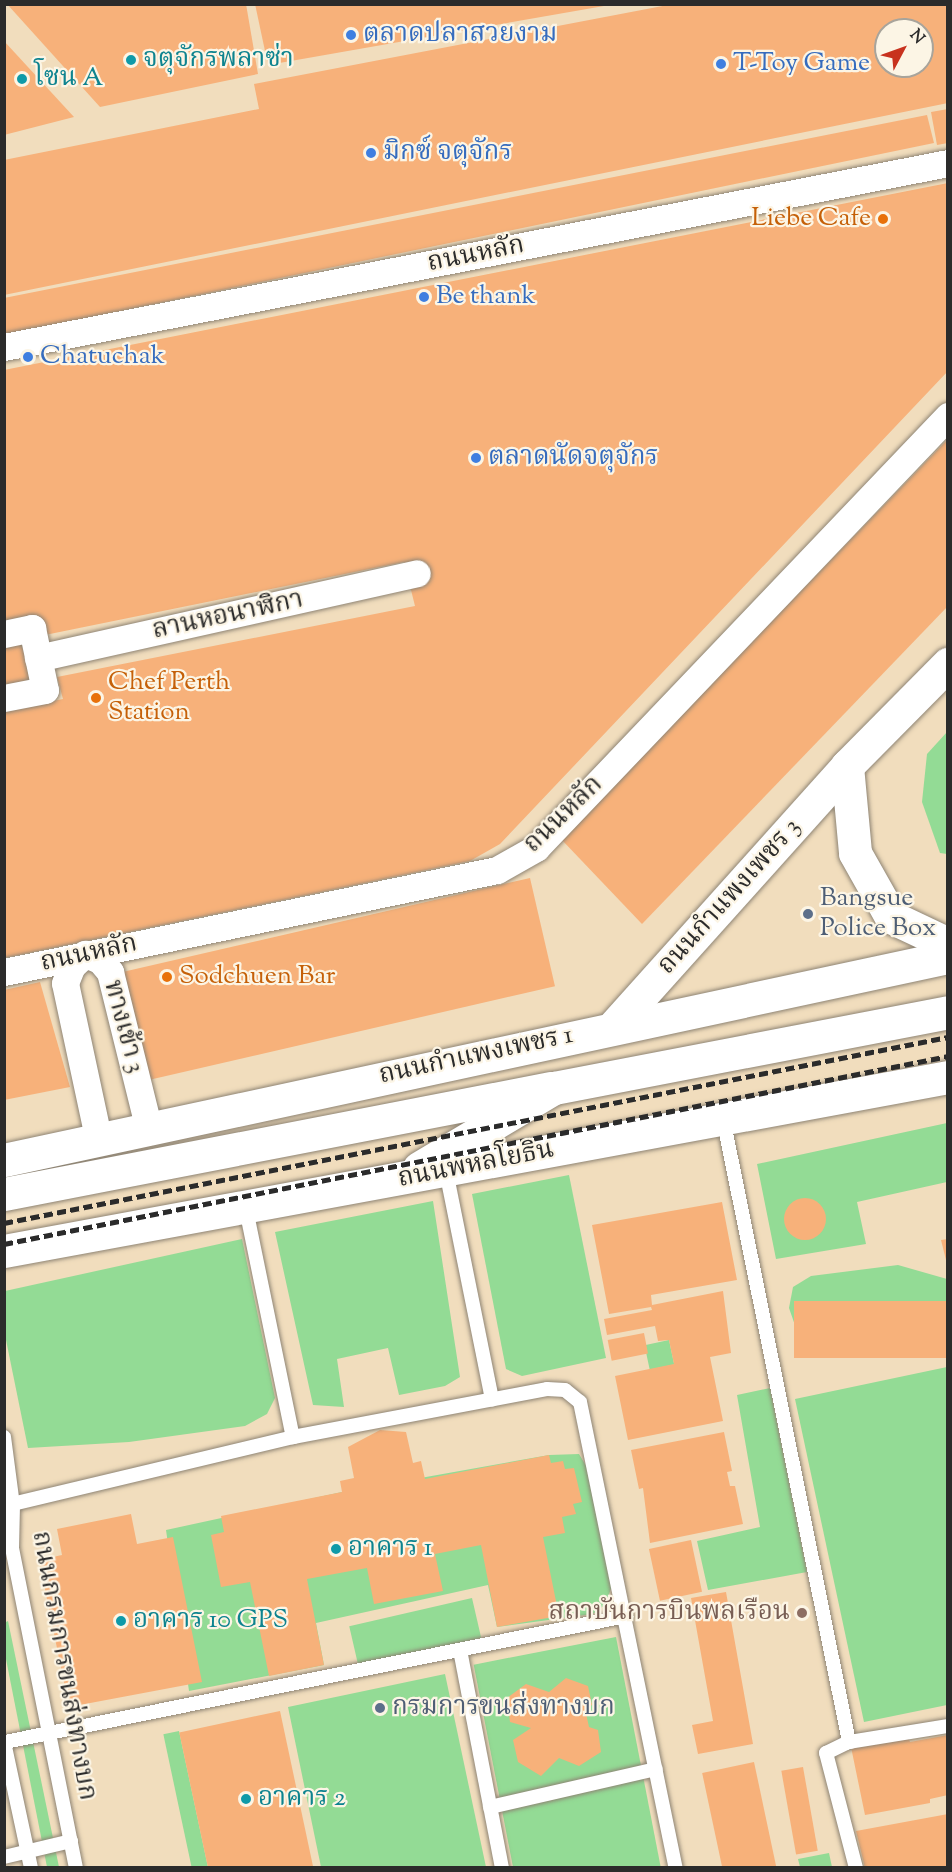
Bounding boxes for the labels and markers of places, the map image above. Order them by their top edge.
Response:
place label: ตลาดปลาสวยงาม [363,19,557,51]
marker: ตลาดปลาสวยงาม [344,28,358,42]
place label: จตุจักรพลาซ่า [143,44,294,76]
place label: T-Toy Game [733,48,870,80]
marker: จตุจักรพลาซ่า [124,53,138,67]
marker: T-Toy Game [714,57,728,71]
place label: โซน A [34,63,103,95]
marker: โซน A [15,72,29,86]
place label: มิกซ์ จตุจักร [383,137,512,169]
marker: มิกซ์ จตุจักร [364,146,378,160]
place label: Liebe Cafe [751,203,871,235]
marker: Liebe Cafe [876,212,890,226]
place label: Be thank [436,281,536,313]
marker: Be thank [417,290,431,304]
place label: Chatuchak [40,341,165,373]
marker: Chatuchak [21,350,35,364]
place label: ตลาดนัดจตุจักร [488,442,659,474]
marker: ตลาดนัดจตุจักร [469,451,483,465]
place label: Chef Perth Station [108,667,230,728]
marker: Chef Perth Station [89,691,103,705]
place label: Bangsue Police Box [820,883,936,945]
marker: Bangsue Police Box [801,907,815,921]
place label: Sodchuen Bar [179,961,336,993]
marker: Sodchuen Bar [160,970,174,984]
place label: อาคาร 1 [348,1533,432,1565]
marker: อาคาร 1 [329,1542,343,1556]
place label: สถาบันการบินพลเรือน [549,1597,790,1629]
place label: อาคาร 10 GPS [133,1605,288,1637]
marker: สถาบันการบินพลเรือน [795,1606,809,1620]
marker: อาคาร 10 GPS [114,1614,128,1628]
place label: กรมการขนส่งทางบก [392,1692,615,1724]
marker: กรมการขนส่งทางบก [373,1701,387,1715]
place label: อาคาร 2 [258,1783,346,1815]
marker: อาคาร 2 [239,1792,253,1806]

